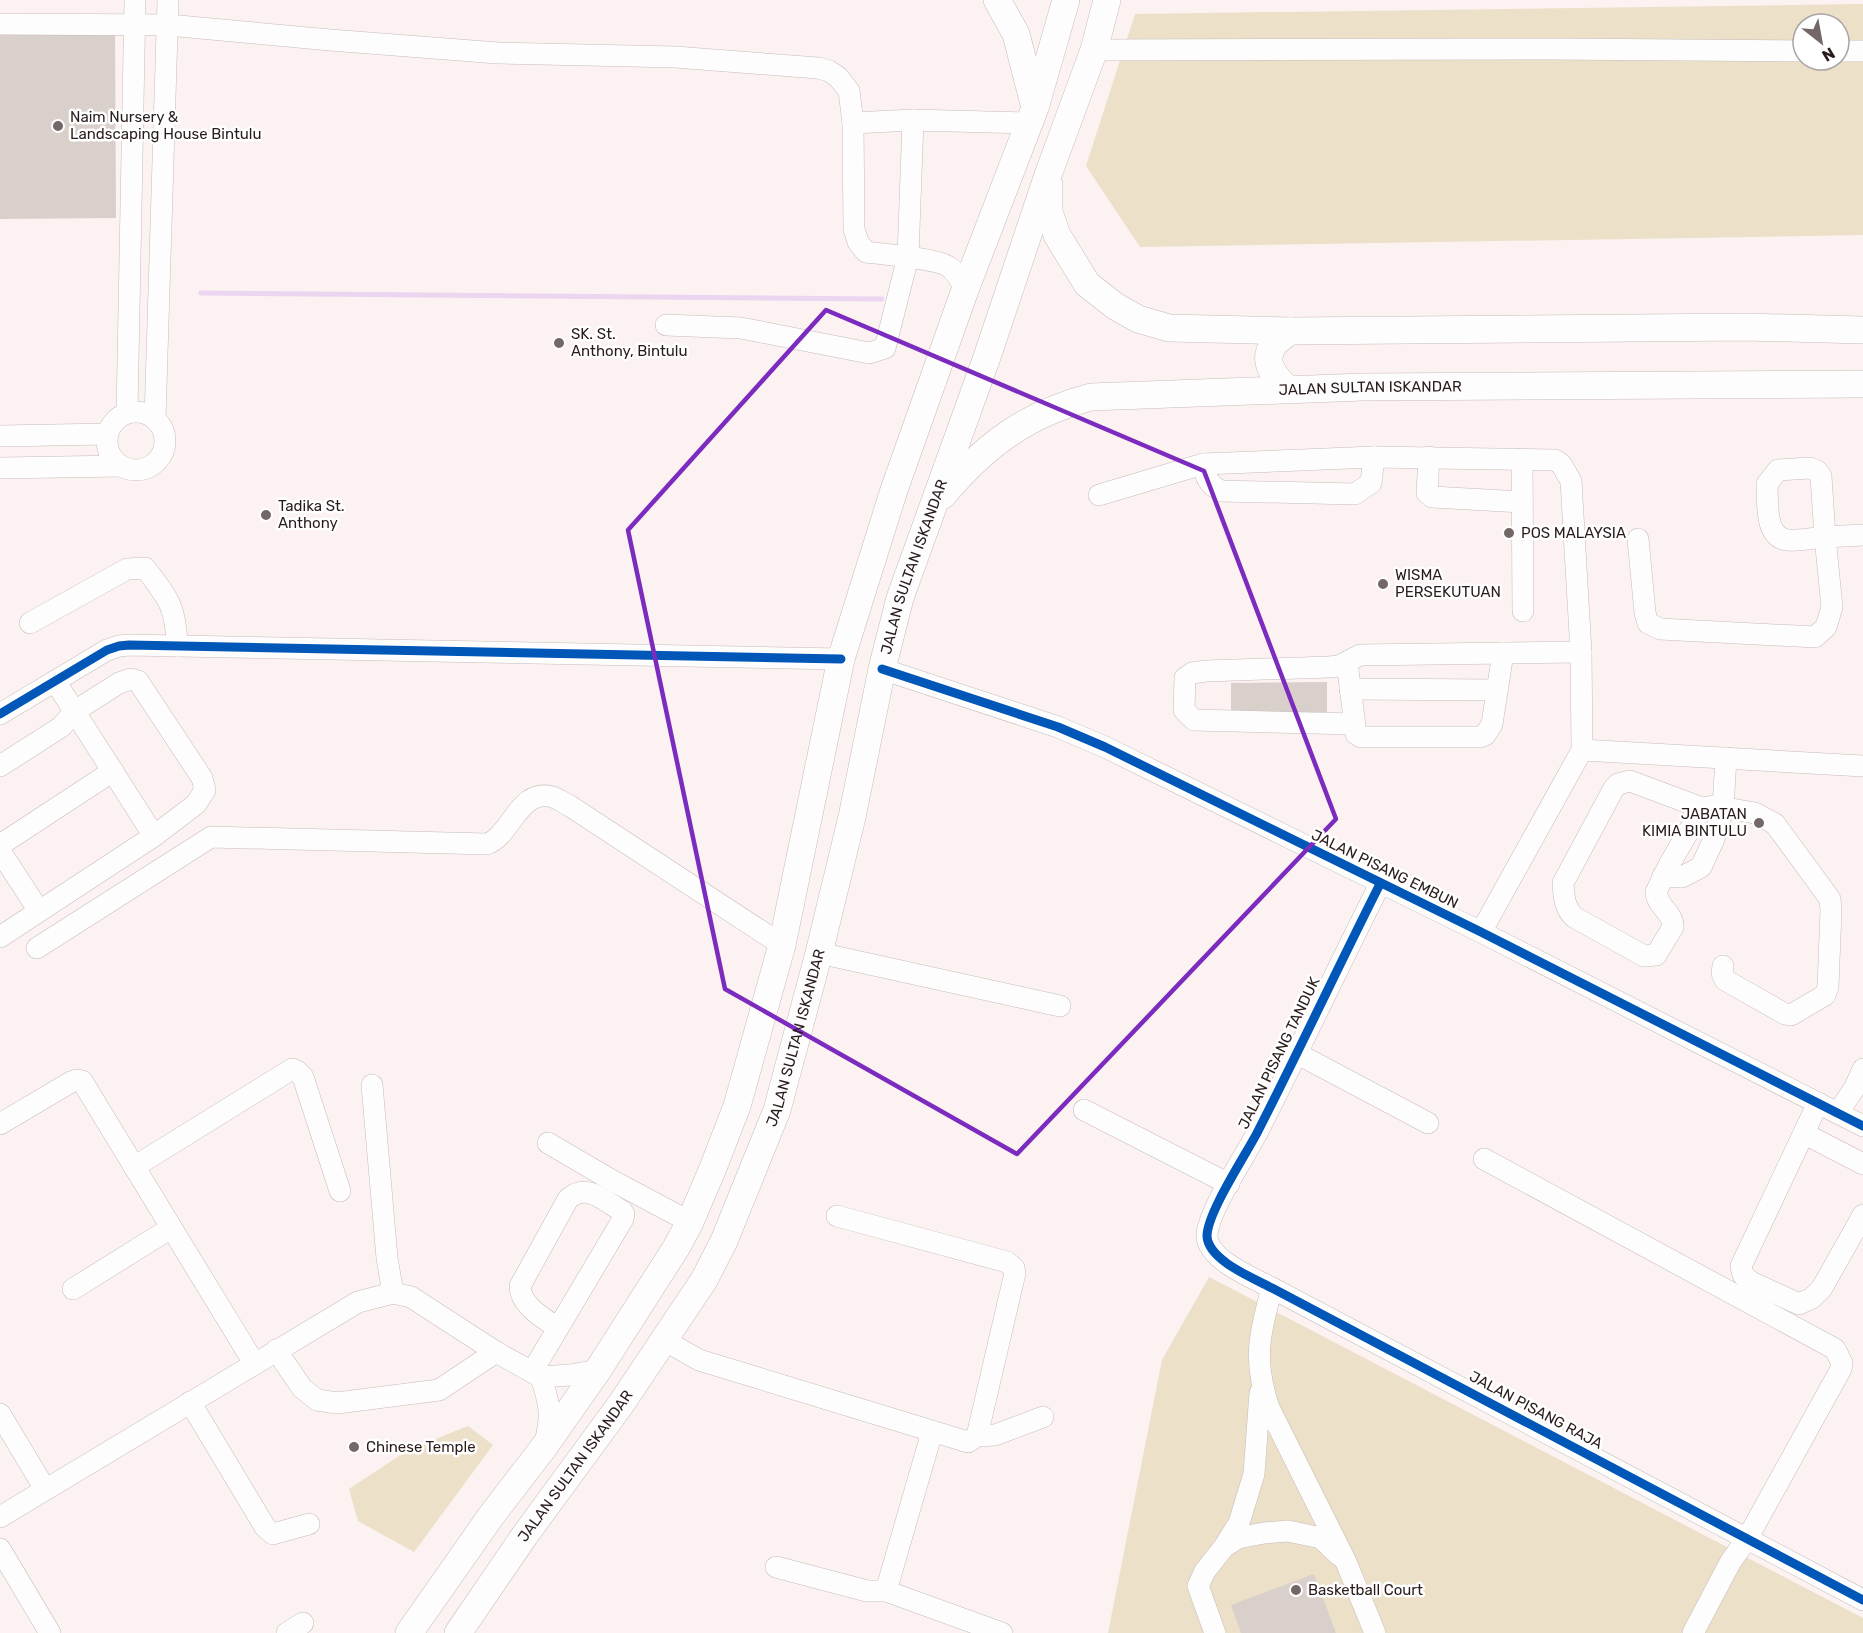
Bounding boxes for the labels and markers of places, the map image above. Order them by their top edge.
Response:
place label: Naim Nursery & Landscaping House Bintulu [70,108,262,143]
marker: Naim Nursery & Landscaping House Bintulu [51,119,65,133]
place label: SK. St. Anthony, Bintulu [571,325,688,360]
marker: SK. St. Anthony, Bintulu [552,336,566,350]
place label: Tadika St. Anthony [278,497,345,532]
marker: Tadika St. Anthony [259,508,273,522]
place label: POS MALAYSIA [1521,524,1626,542]
marker: POS MALAYSIA [1502,526,1516,540]
place label: WISMA PERSEKUTUAN [1395,566,1501,601]
marker: WISMA PERSEKUTUAN [1376,577,1390,591]
place label: JABATAN KIMIA BINTULU [1642,805,1747,840]
marker: JABATAN KIMIA BINTULU [1752,816,1766,830]
place label: Chinese Temple [366,1438,476,1456]
marker: Chinese Temple [347,1440,361,1454]
place label: Basketball Court [1308,1581,1423,1599]
marker: Basketball Court [1289,1583,1303,1597]

